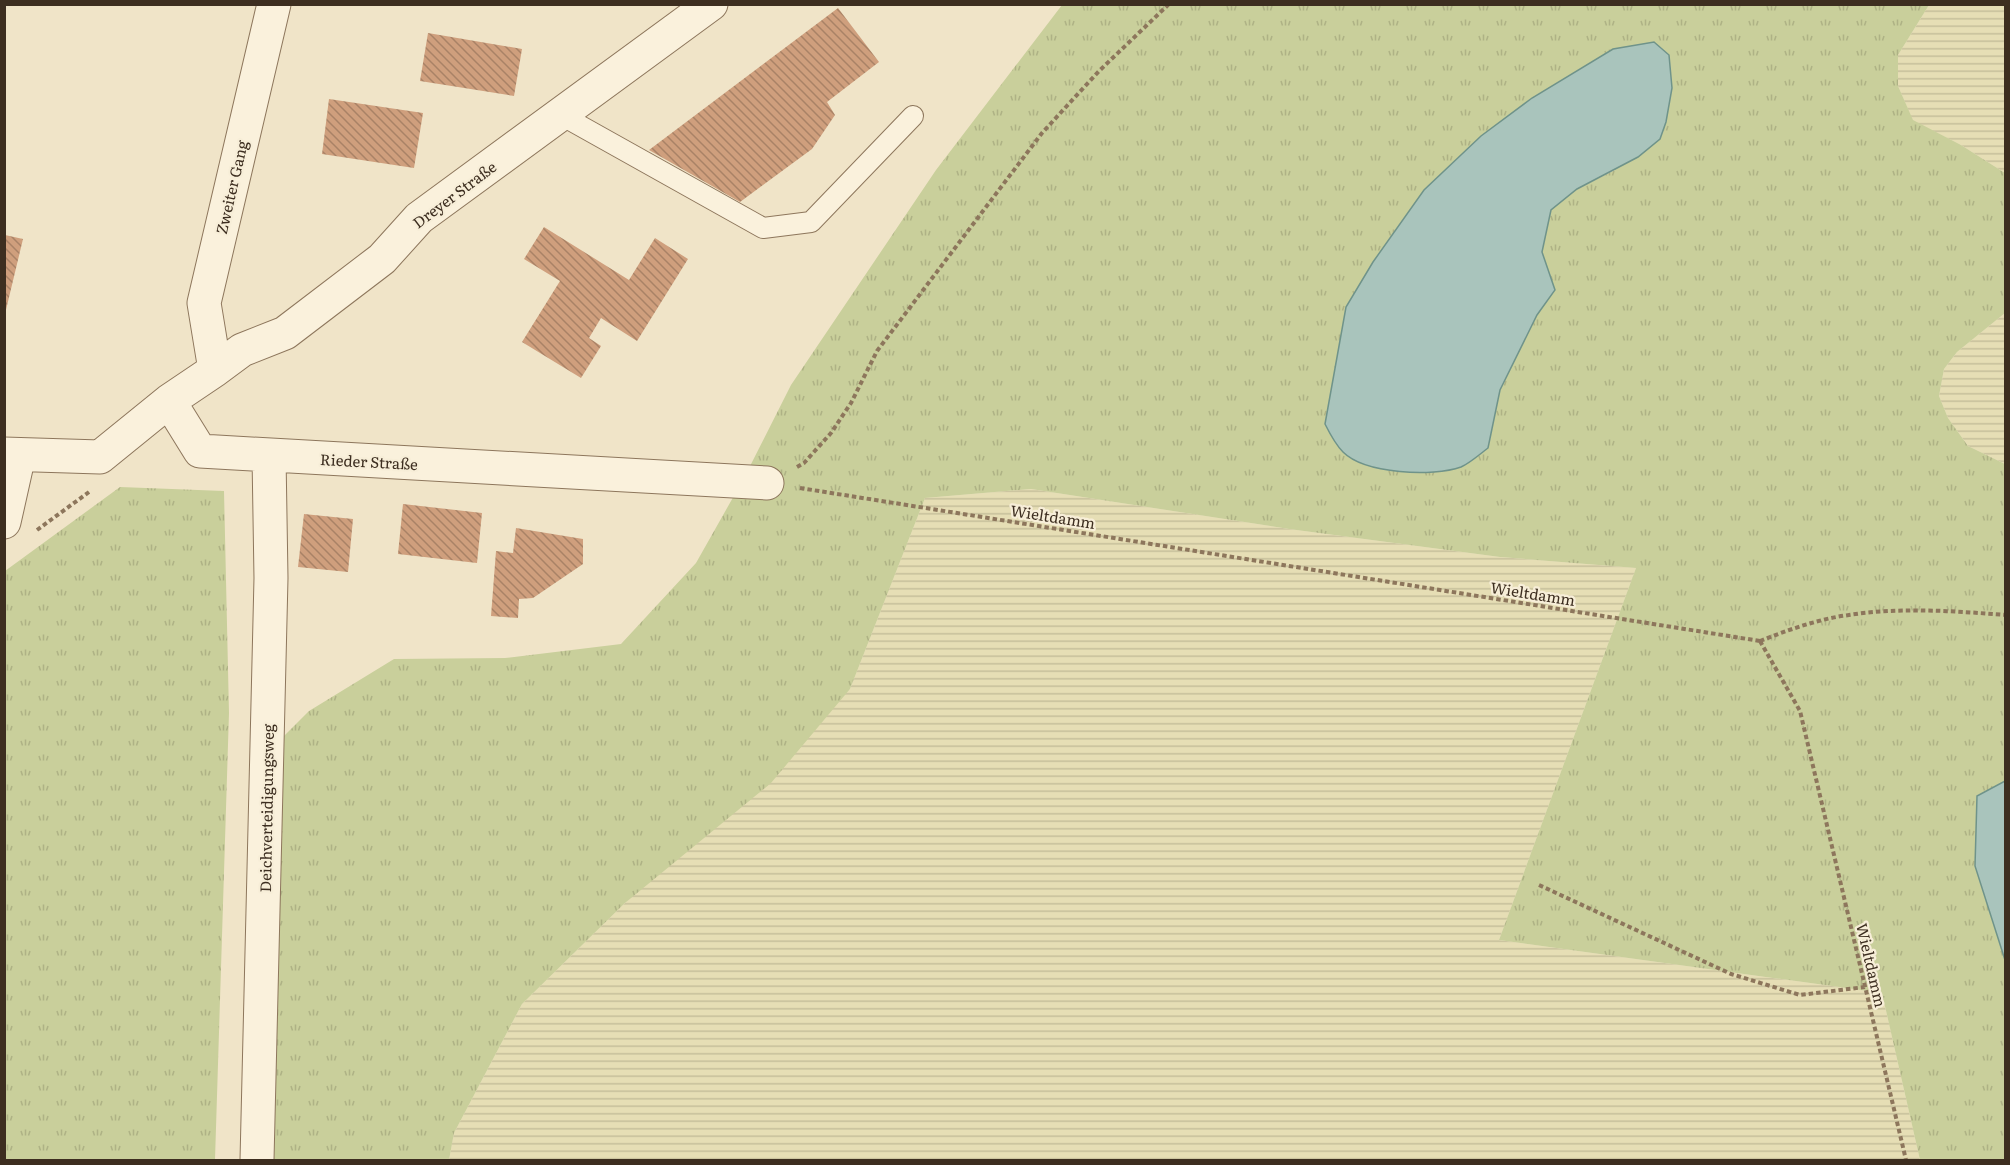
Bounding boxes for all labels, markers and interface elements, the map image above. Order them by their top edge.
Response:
street label: Zweiter Gang [209,137,253,236]
street label: Dreyer Straße [407,155,501,233]
street label: Rieder Straße [319,447,419,475]
street label: Wieltdamm [1009,498,1097,534]
street label: Wieltdamm [1489,575,1577,611]
street label: Deichverteidigungsweg [253,723,279,893]
street label: Wieltdamm [1851,921,1893,1010]

